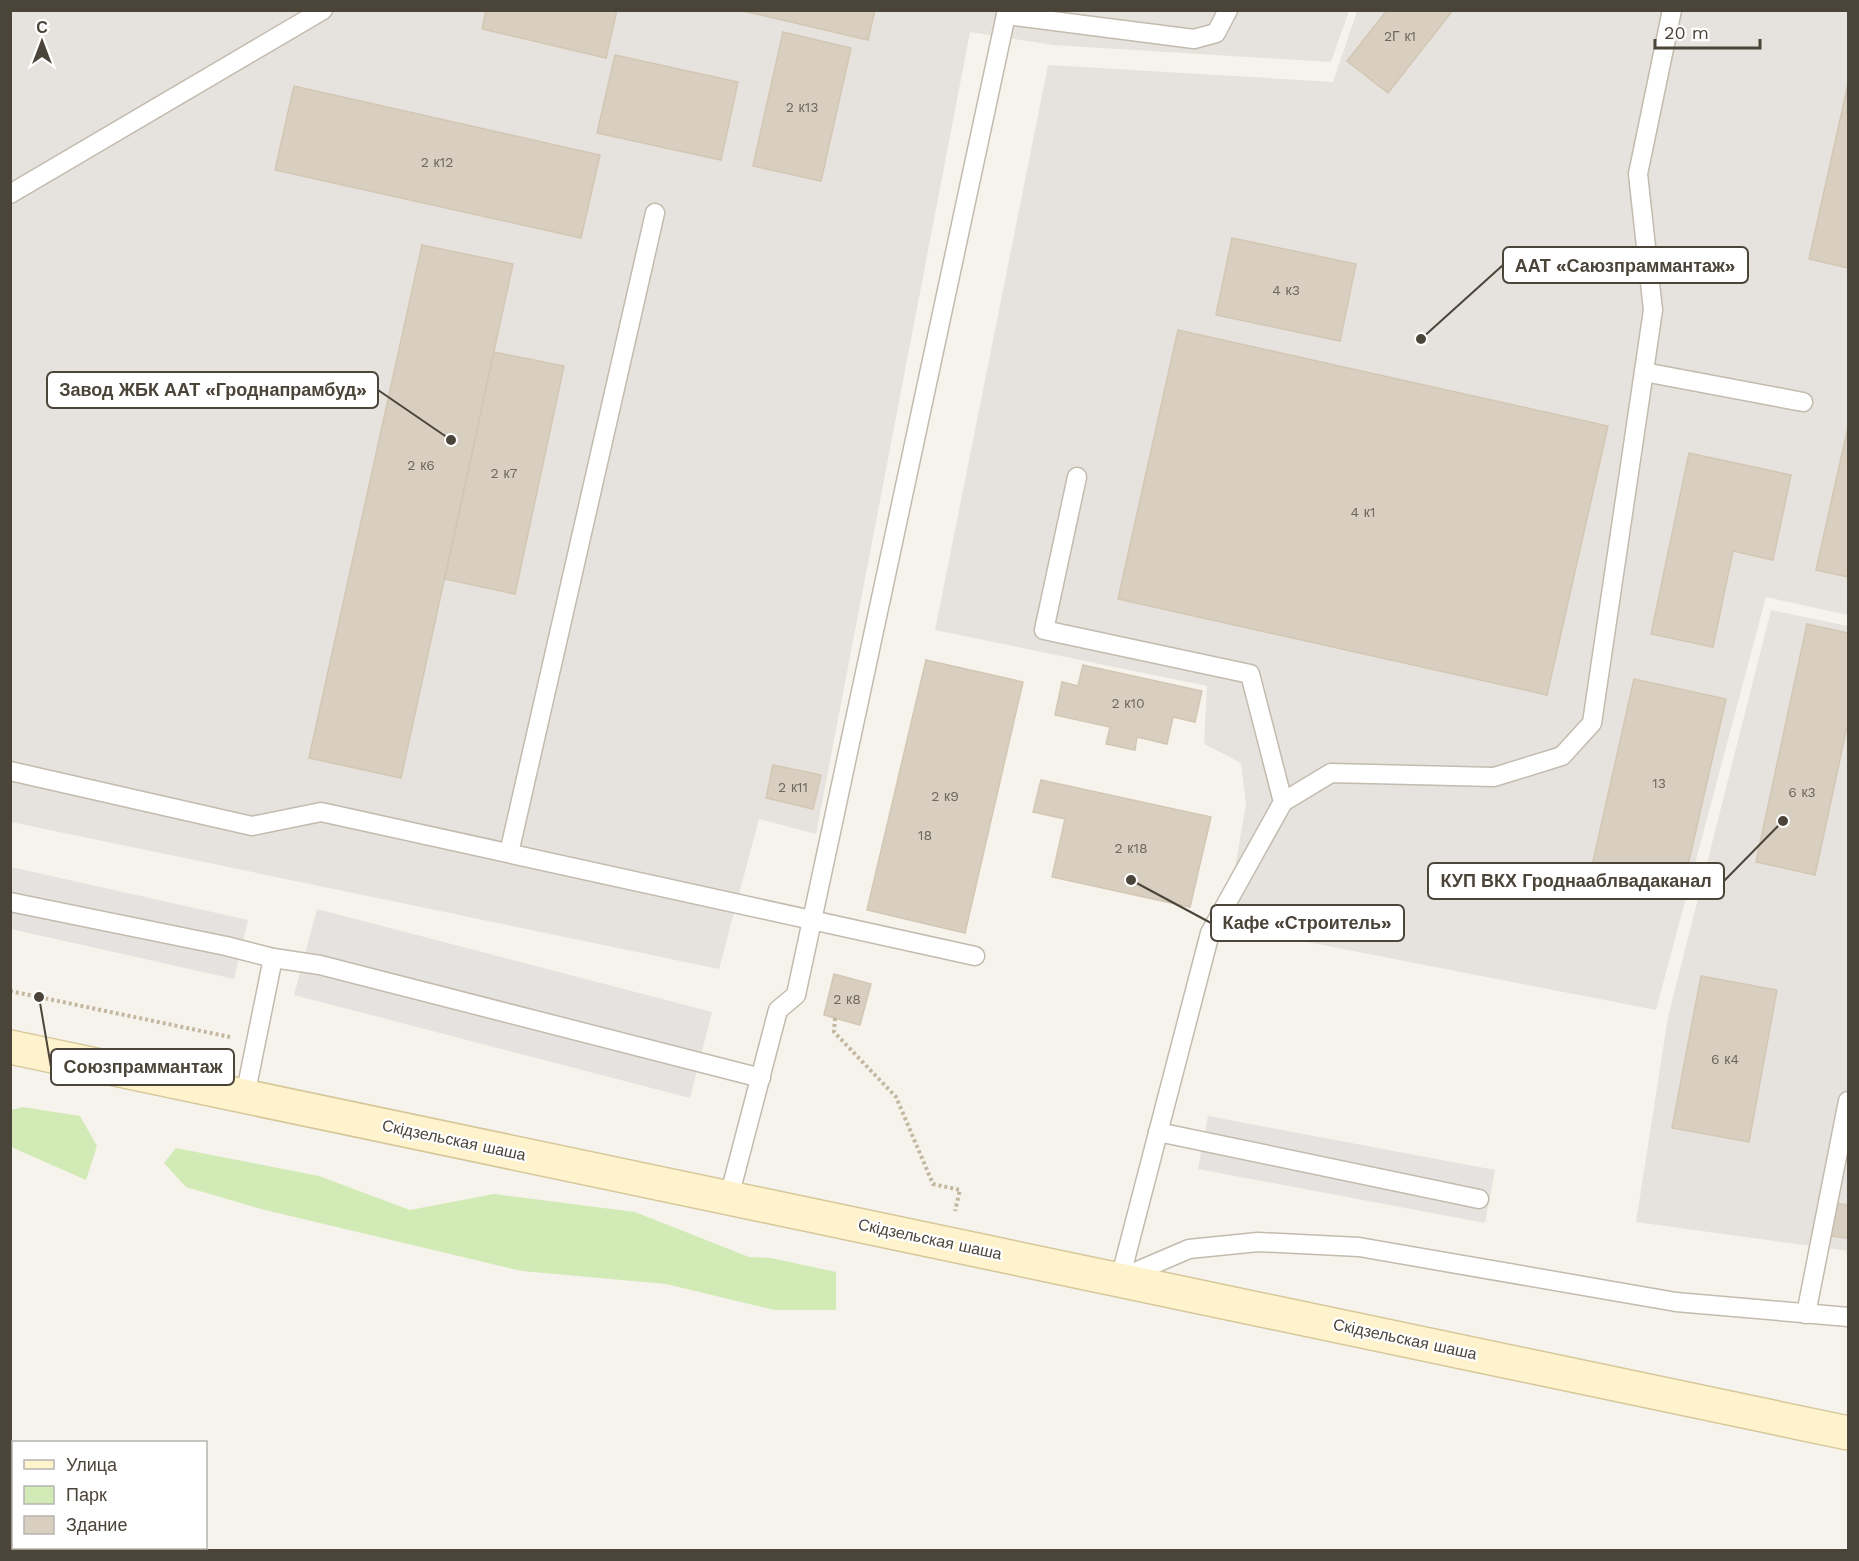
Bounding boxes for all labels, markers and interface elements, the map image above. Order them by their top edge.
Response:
north arrow [12,12,72,72]
scale bar [1655,12,1760,50]
text: С [36,18,48,37]
text: 20 m [1664,22,1709,43]
house number: 2Г к1 [1384,28,1416,44]
house number: 2 к13 [786,99,818,115]
house number: 2 к12 [421,154,453,170]
callout: ААТ «Саюзпраммантаж» [1503,247,1748,283]
text: ААТ «Саюзпраммантаж» [1515,255,1735,276]
house number: 4 к3 [1272,282,1300,298]
callout: Завод ЖБК ААТ «Гроднапрамбуд» [47,372,378,408]
text: Завод ЖБК ААТ «Гроднапрамбуд» [59,379,367,400]
house number: 2 к6 [407,457,435,473]
house number: 2 к7 [491,465,518,481]
house number: 4 к1 [1351,504,1375,520]
house number: 2 к10 [1111,695,1145,711]
house number: 13 [1652,775,1666,791]
house number: 2 к11 [778,779,808,795]
house number: 6 к3 [1788,784,1816,800]
house number: 2 к9 [931,788,959,804]
house number: 18 [918,827,932,843]
house number: 2 к18 [1114,840,1148,856]
callout: КУП ВКХ Гроднааблвадаканал [1428,863,1724,899]
text: КУП ВКХ Гроднааблвадаканал [1440,870,1712,891]
callout: Кафе «Строитель» [1211,905,1404,941]
text: Кафе «Строитель» [1222,912,1392,933]
house number: 2 к8 [833,991,861,1007]
callout: Союзпраммантаж [51,1049,234,1085]
house number: 6 к4 [1711,1051,1739,1067]
text: Союзпраммантаж [63,1056,223,1077]
street label: Скідзельская шаша [380,1115,528,1165]
street label: Скідзельская шаша [856,1214,1004,1264]
street label: Скідзельская шаша [1331,1314,1479,1364]
legend [12,1441,207,1549]
text: Улица [66,1454,118,1475]
text: Парк [66,1484,107,1505]
text: Здание [66,1514,127,1535]

